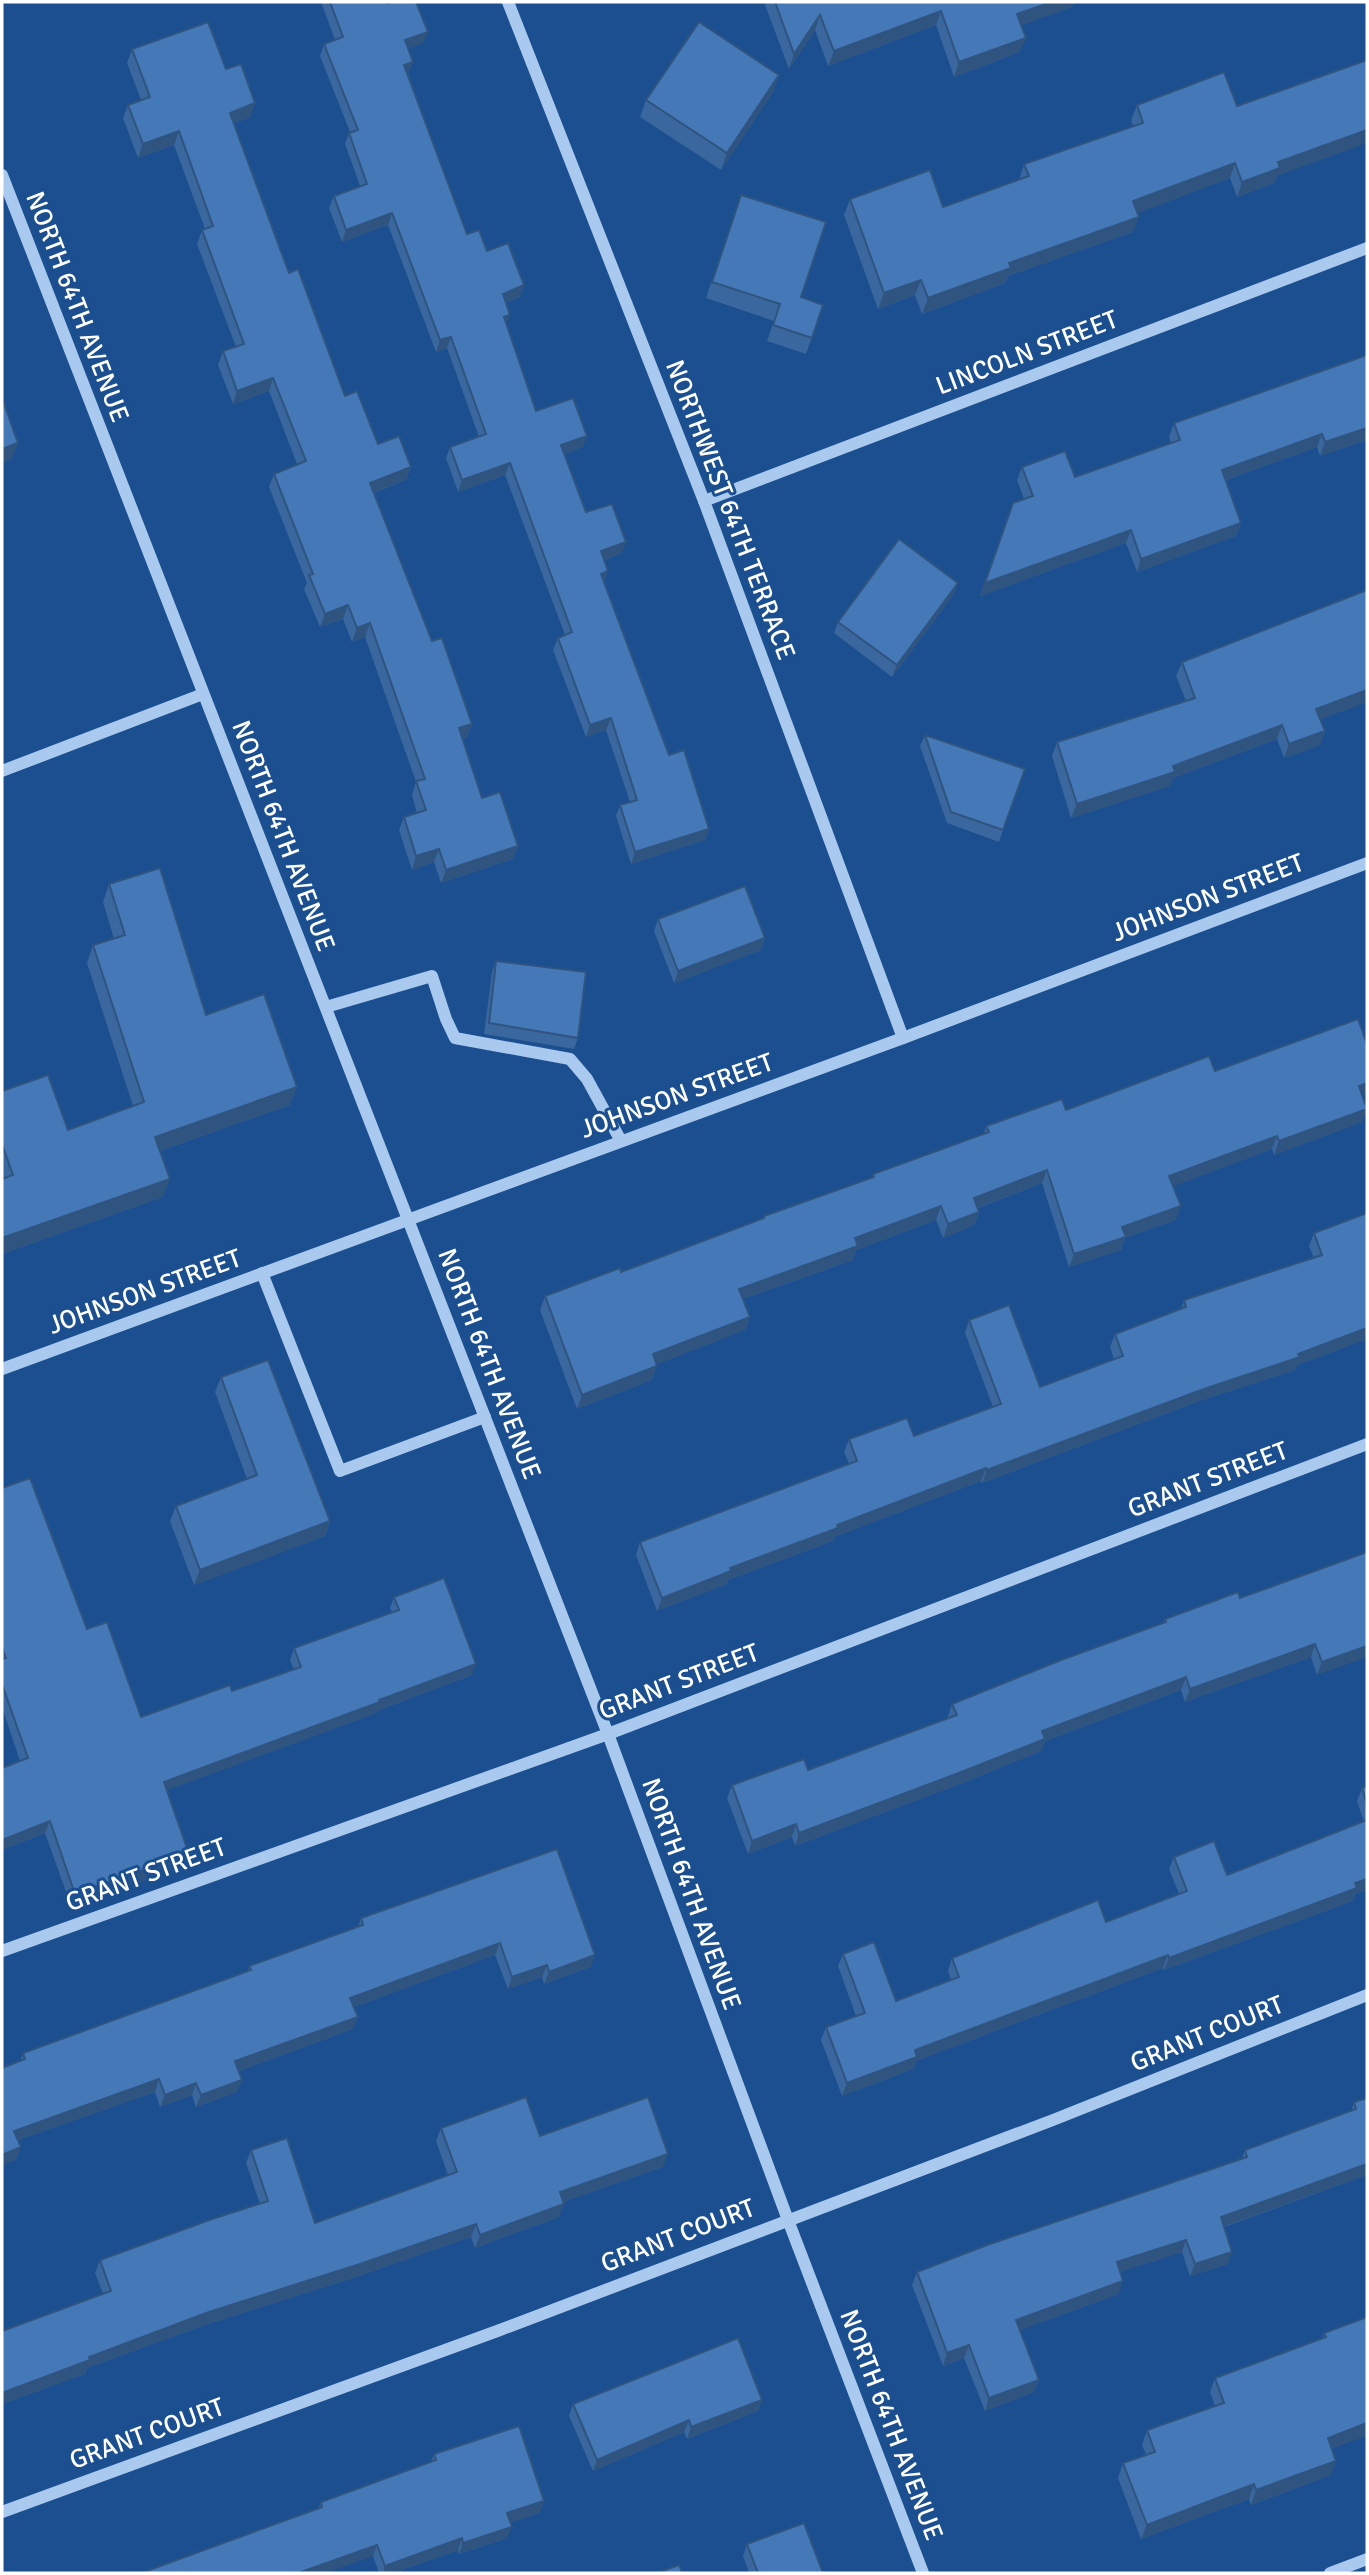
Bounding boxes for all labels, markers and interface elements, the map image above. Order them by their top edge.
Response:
street label: NORTH 64TH AVENUE [18,187,136,427]
street label: LINCOLN STREET [931,304,1123,402]
street label: NORTHWEST 64TH TERRACE [658,356,802,664]
street label: NORTH 64TH AVENUE [224,716,342,956]
street label: JOHNSON STREET [1108,847,1309,949]
street label: JOHNSON STREET [576,1046,778,1146]
street label: JOHNSON STREET [44,1242,246,1342]
street label: NORTH 64TH AVENUE [430,1244,548,1484]
street label: GRANT STREET [1123,1435,1293,1525]
street label: GRANT STREET [594,1637,764,1727]
street label: NORTH 64TH AVENUE [634,1774,748,2014]
street label: GRANT STREET [61,1831,231,1919]
street label: GRANT COURT [1126,1989,1289,2079]
street label: GRANT COURT [596,2192,760,2280]
street label: NORTH 64TH AVENUE [832,2305,950,2545]
street label: GRANT COURT [65,2391,229,2477]

